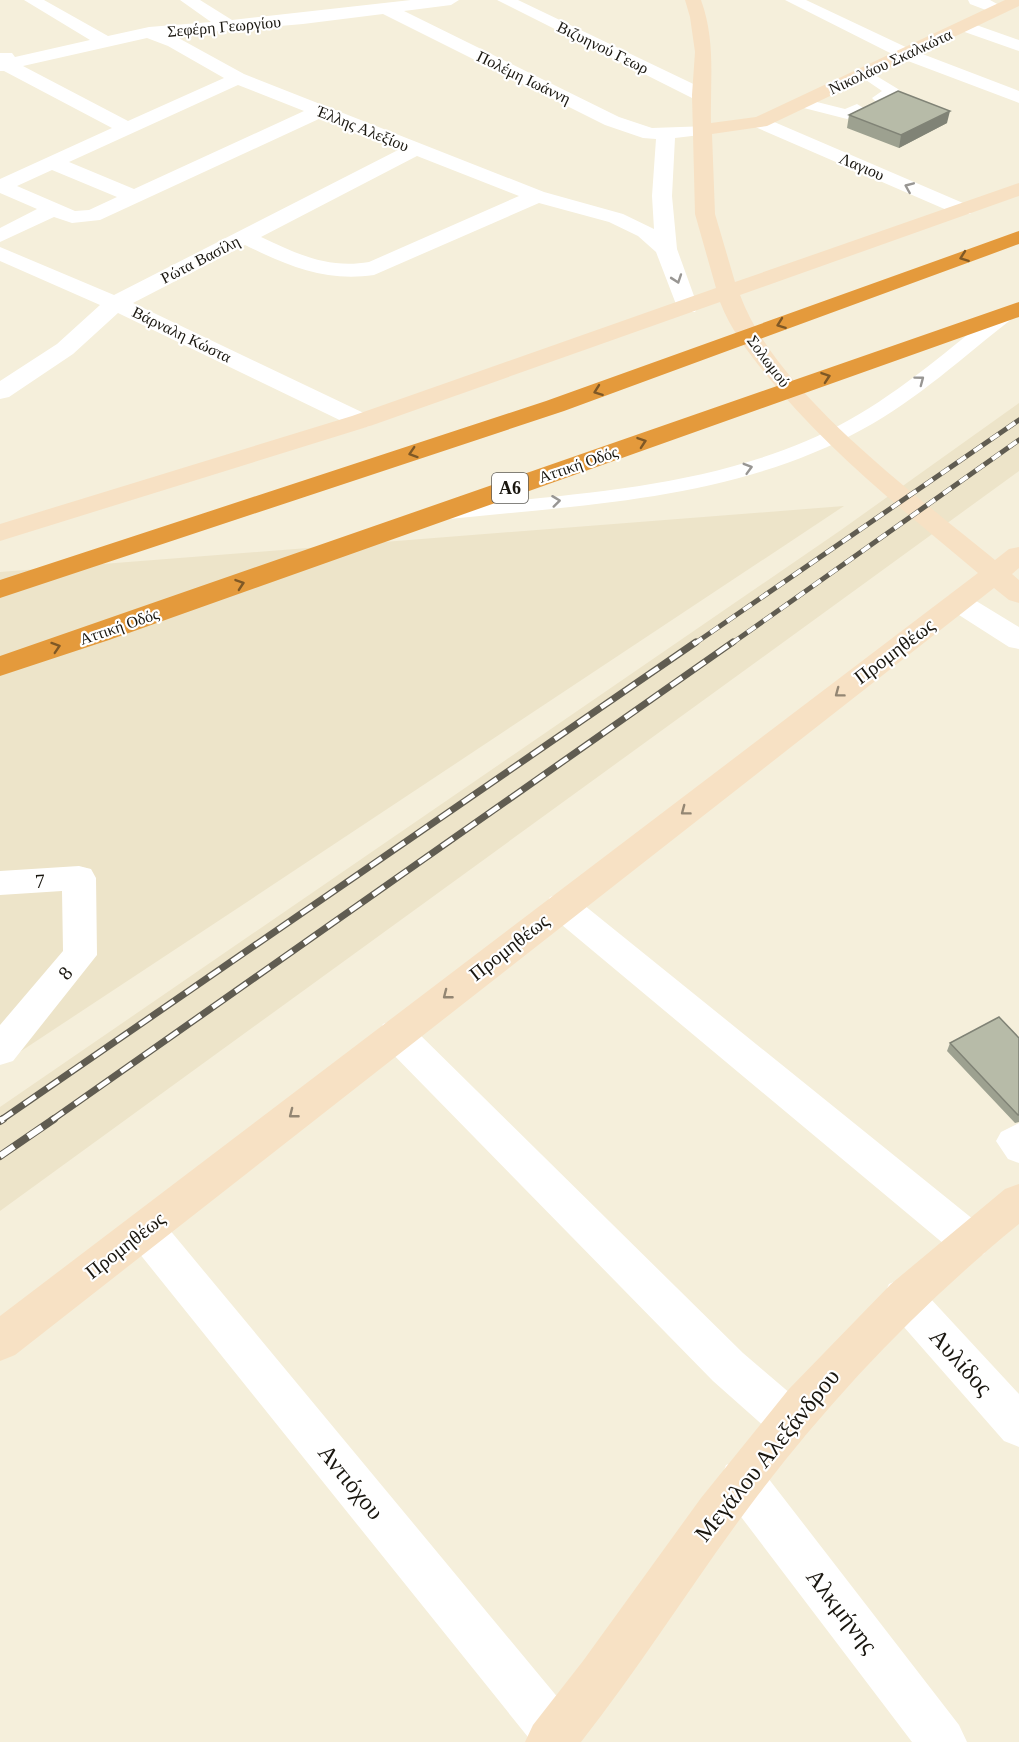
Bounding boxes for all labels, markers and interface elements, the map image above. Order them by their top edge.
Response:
street label: Σεφέρη Γεωργίου [166,13,282,41]
street label: Βιζυηνού Γεωρ [554,18,651,78]
street label: Νικολάου Σκαλκώτα [826,25,955,98]
street label: Πολέμη Ιωάννη [474,47,573,108]
street label: Έλλης Αλεξίου [313,102,411,156]
street label: Λαγιου [836,149,887,184]
one-way arrow [905,182,916,194]
street label: Ρώτα Βασίλη [158,232,243,287]
one-way arrow [959,250,970,262]
one-way arrow [669,273,682,284]
street label: Βάρναλη Κώστα [129,303,234,367]
one-way arrow [776,316,787,329]
street label: Σολωμού [743,332,794,391]
one-way arrow [820,372,830,385]
one-way arrow [913,376,924,387]
one-way arrow [593,383,603,396]
one-way arrow [636,436,646,449]
street label: Αττική Οδός [536,443,621,487]
one-way arrow [408,446,419,458]
one-way arrow [742,463,753,475]
road number: Α6 [492,473,528,503]
one-way arrow [551,495,560,507]
one-way arrow [234,578,245,591]
street label: Αττική Οδός [77,605,162,649]
street label: Προμηθέως [850,614,939,689]
one-way arrow [50,642,61,655]
one-way arrow [835,685,846,696]
one-way arrow [680,804,691,815]
street label: 7 [34,870,46,892]
street label: Προμηθέως [465,909,554,986]
street label: 8 [53,962,77,984]
one-way arrow [443,987,454,998]
one-way arrow [289,1107,300,1118]
street label: Προμηθέως [81,1207,170,1284]
street label: Αυλίδος [925,1324,998,1401]
street label: Μεγάλου Αλεξάνδρου [689,1364,845,1546]
street label: Αντιόχου [313,1439,389,1525]
street label: Αλκμήνης [801,1564,883,1658]

